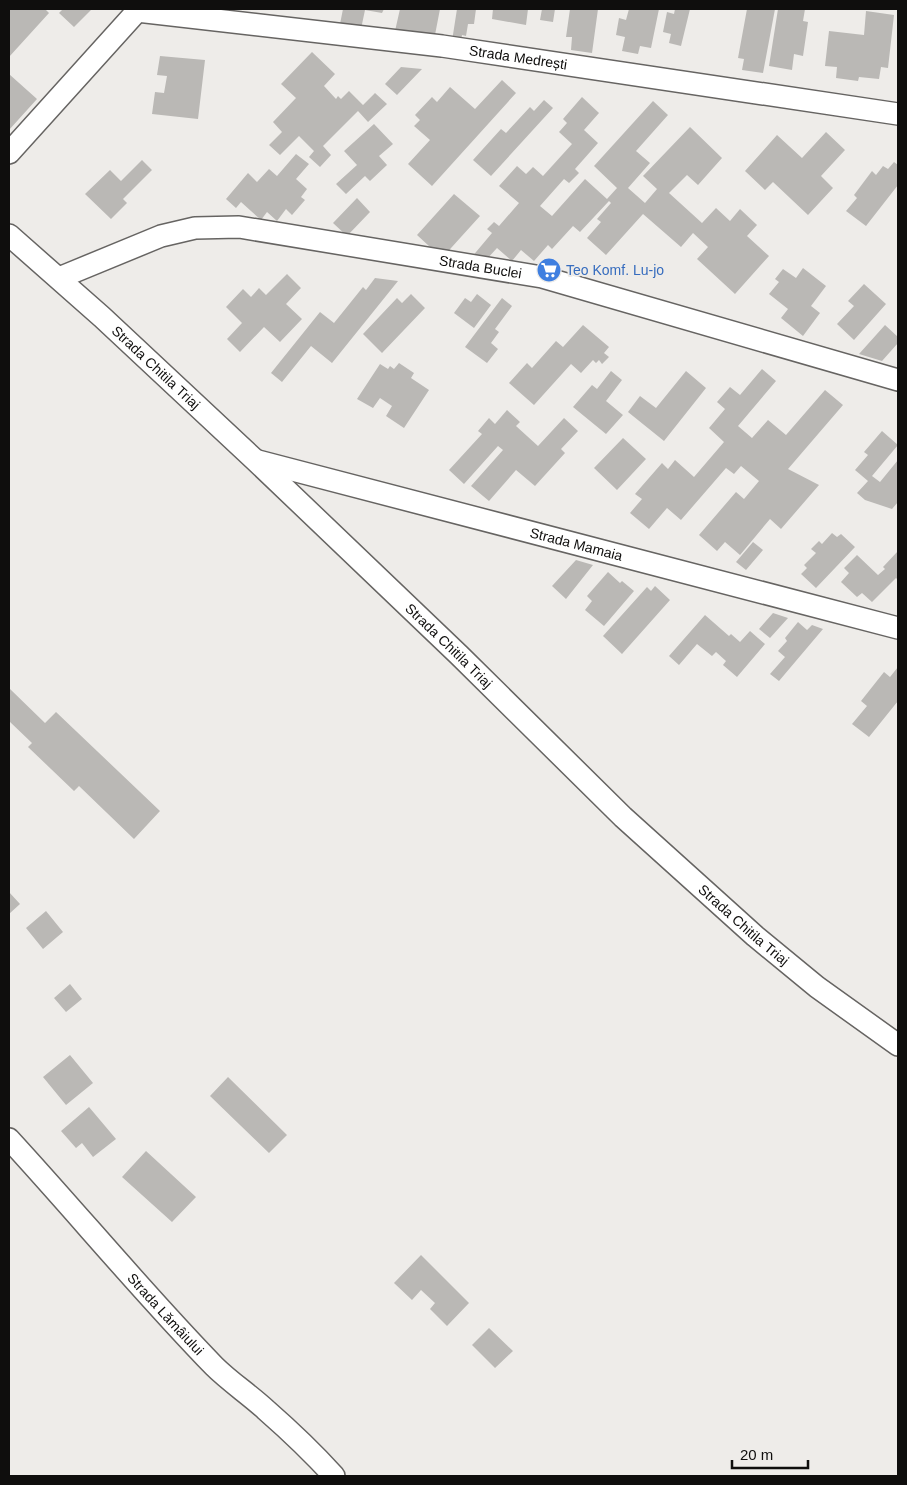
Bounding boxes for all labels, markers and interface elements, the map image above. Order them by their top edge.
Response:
street label: Strada Medrești [468,42,568,73]
street label: Strada Buclei [438,252,523,282]
supermarket icon: Teo Komf. Lu-jo [536,257,562,283]
place label: Teo Komf. Lu-jo [566,262,664,278]
street label: Strada Chitila Triaj [109,323,203,413]
street label: Strada Mamaia [528,524,625,564]
street label: Strada Chitila Triaj [402,600,496,691]
street label: Strada Chitila Triaj [695,881,792,968]
street label: Strada Lămâiului [124,1270,207,1358]
scale bar [732,1438,808,1470]
text: 20 m [740,1446,773,1463]

